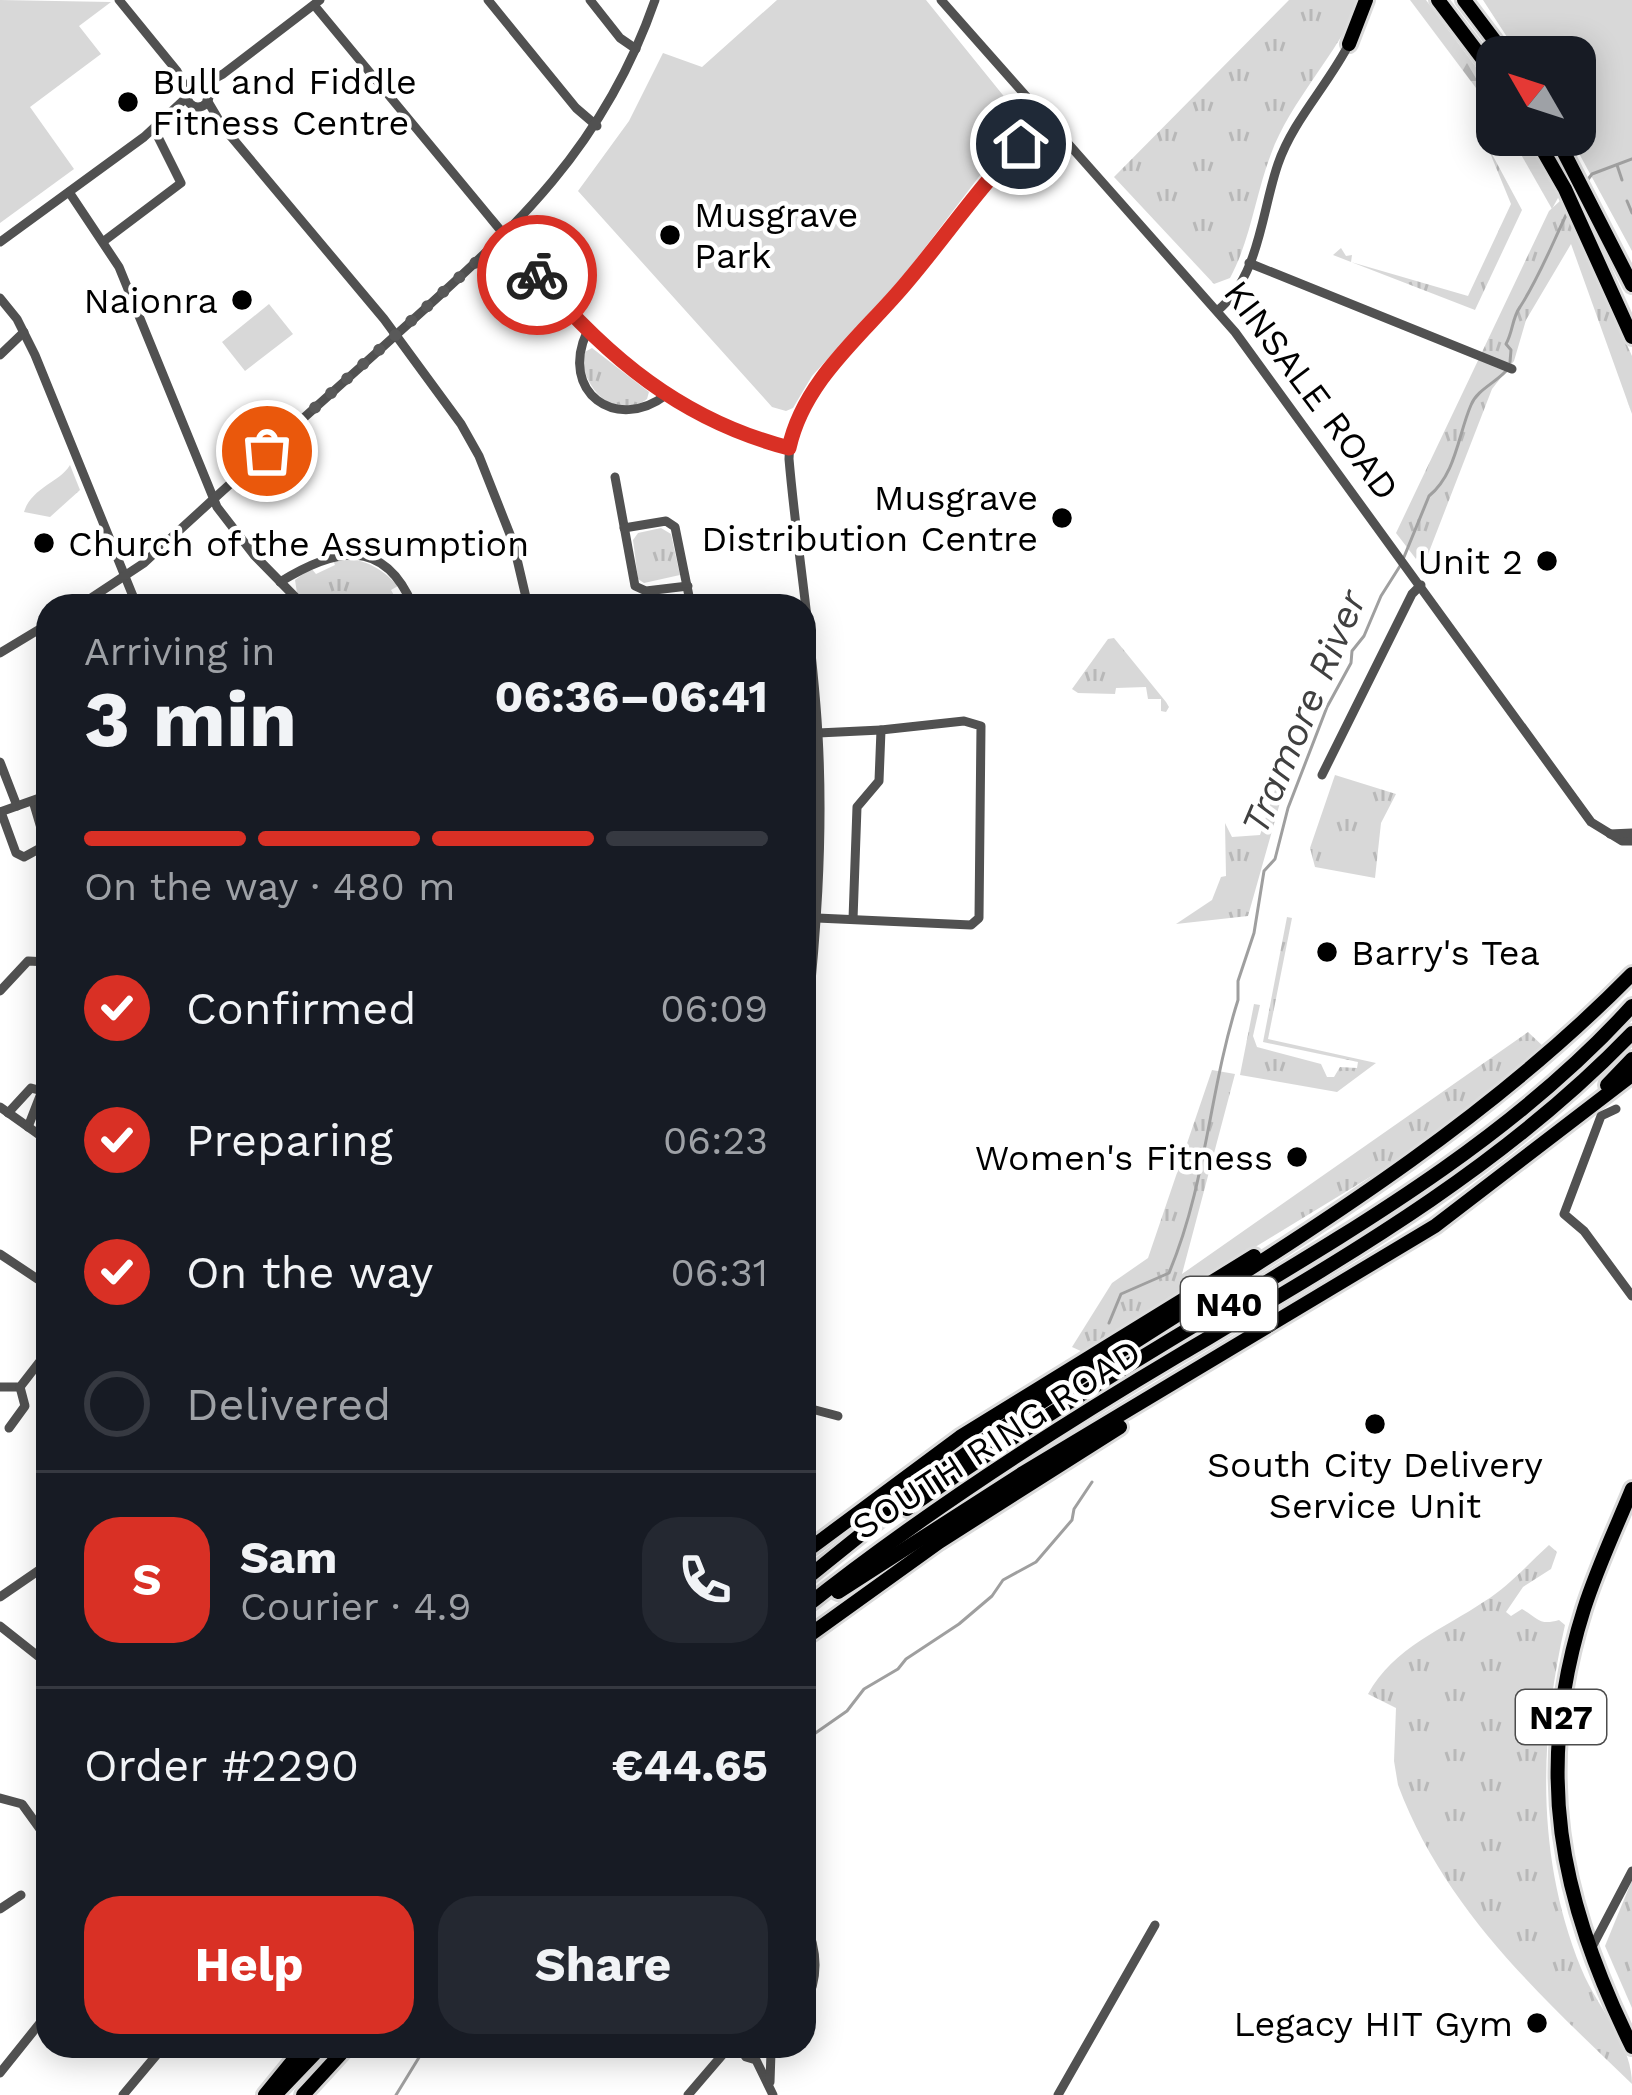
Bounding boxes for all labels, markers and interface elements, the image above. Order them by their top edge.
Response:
north arrow [1476,36,1596,156]
map controls [1476,36,1596,156]
place label: Bull and Fiddle Fitness Centre [152,61,417,144]
marker: Bull and Fiddle Fitness Centre [115,89,141,115]
pin [970,93,1072,195]
icon: home [988,111,1054,177]
place label: Musgrave Park [694,194,858,277]
courier [477,215,597,335]
marker: Musgrave Park [657,222,683,248]
icon: bike [504,242,570,308]
street label: KINSALE ROAD [1215,273,1407,508]
place label: Naionra [83,280,218,322]
marker: Naionra [229,287,255,313]
pin [216,400,318,502]
icon: bag [234,418,300,484]
place label: Musgrave Distribution Centre [701,477,1038,560]
marker: Musgrave Distribution Centre [1049,505,1075,531]
place label: Church of the Assumption [68,523,529,565]
marker: Church of the Assumption [31,530,57,556]
place label: Unit 2 [1417,541,1523,583]
marker: Unit 2 [1534,548,1560,574]
water label: Tramore River [1232,582,1376,841]
text: Arriving in [84,629,275,674]
text: 06:36–06:41 [495,670,768,723]
text: 3 min [84,673,297,765]
text: On the way · 480 m [84,864,455,909]
place label: Barry's Tea [1351,932,1540,974]
marker: Barry's Tea [1314,939,1340,965]
icon: check [84,975,150,1041]
text: Confirmed [186,982,417,1035]
text: 06:09 [660,986,768,1031]
icon: check [84,1107,150,1173]
text: Preparing [186,1114,393,1167]
text: 06:23 [663,1118,768,1163]
place label: Women's Fitness [975,1137,1273,1179]
marker: Women's Fitness [1284,1144,1310,1170]
icon: check [84,1239,150,1305]
text: On the way [186,1246,433,1299]
text: 06:31 [671,1250,768,1295]
road number: N40 [1181,1277,1277,1331]
street label: SOUTH RING ROAD [845,1331,1148,1549]
text: Delivered [186,1378,391,1431]
marker: South City Delivery Service Unit [1362,1411,1388,1437]
place label: South City Delivery Service Unit [1207,1444,1543,1527]
button: phone [642,1517,768,1643]
text: Sam [240,1531,337,1584]
text: S [132,1553,162,1606]
text: Courier · 4.9 [240,1584,471,1629]
road number: N27 [1516,1690,1606,1744]
text: Order #2290 [84,1739,359,1792]
text: €44.65 [612,1739,768,1792]
button: Help [84,1896,414,2034]
button: Share [438,1896,768,2034]
place label: Legacy HIT Gym [1233,2003,1513,2045]
marker: Legacy HIT Gym [1524,2010,1550,2036]

